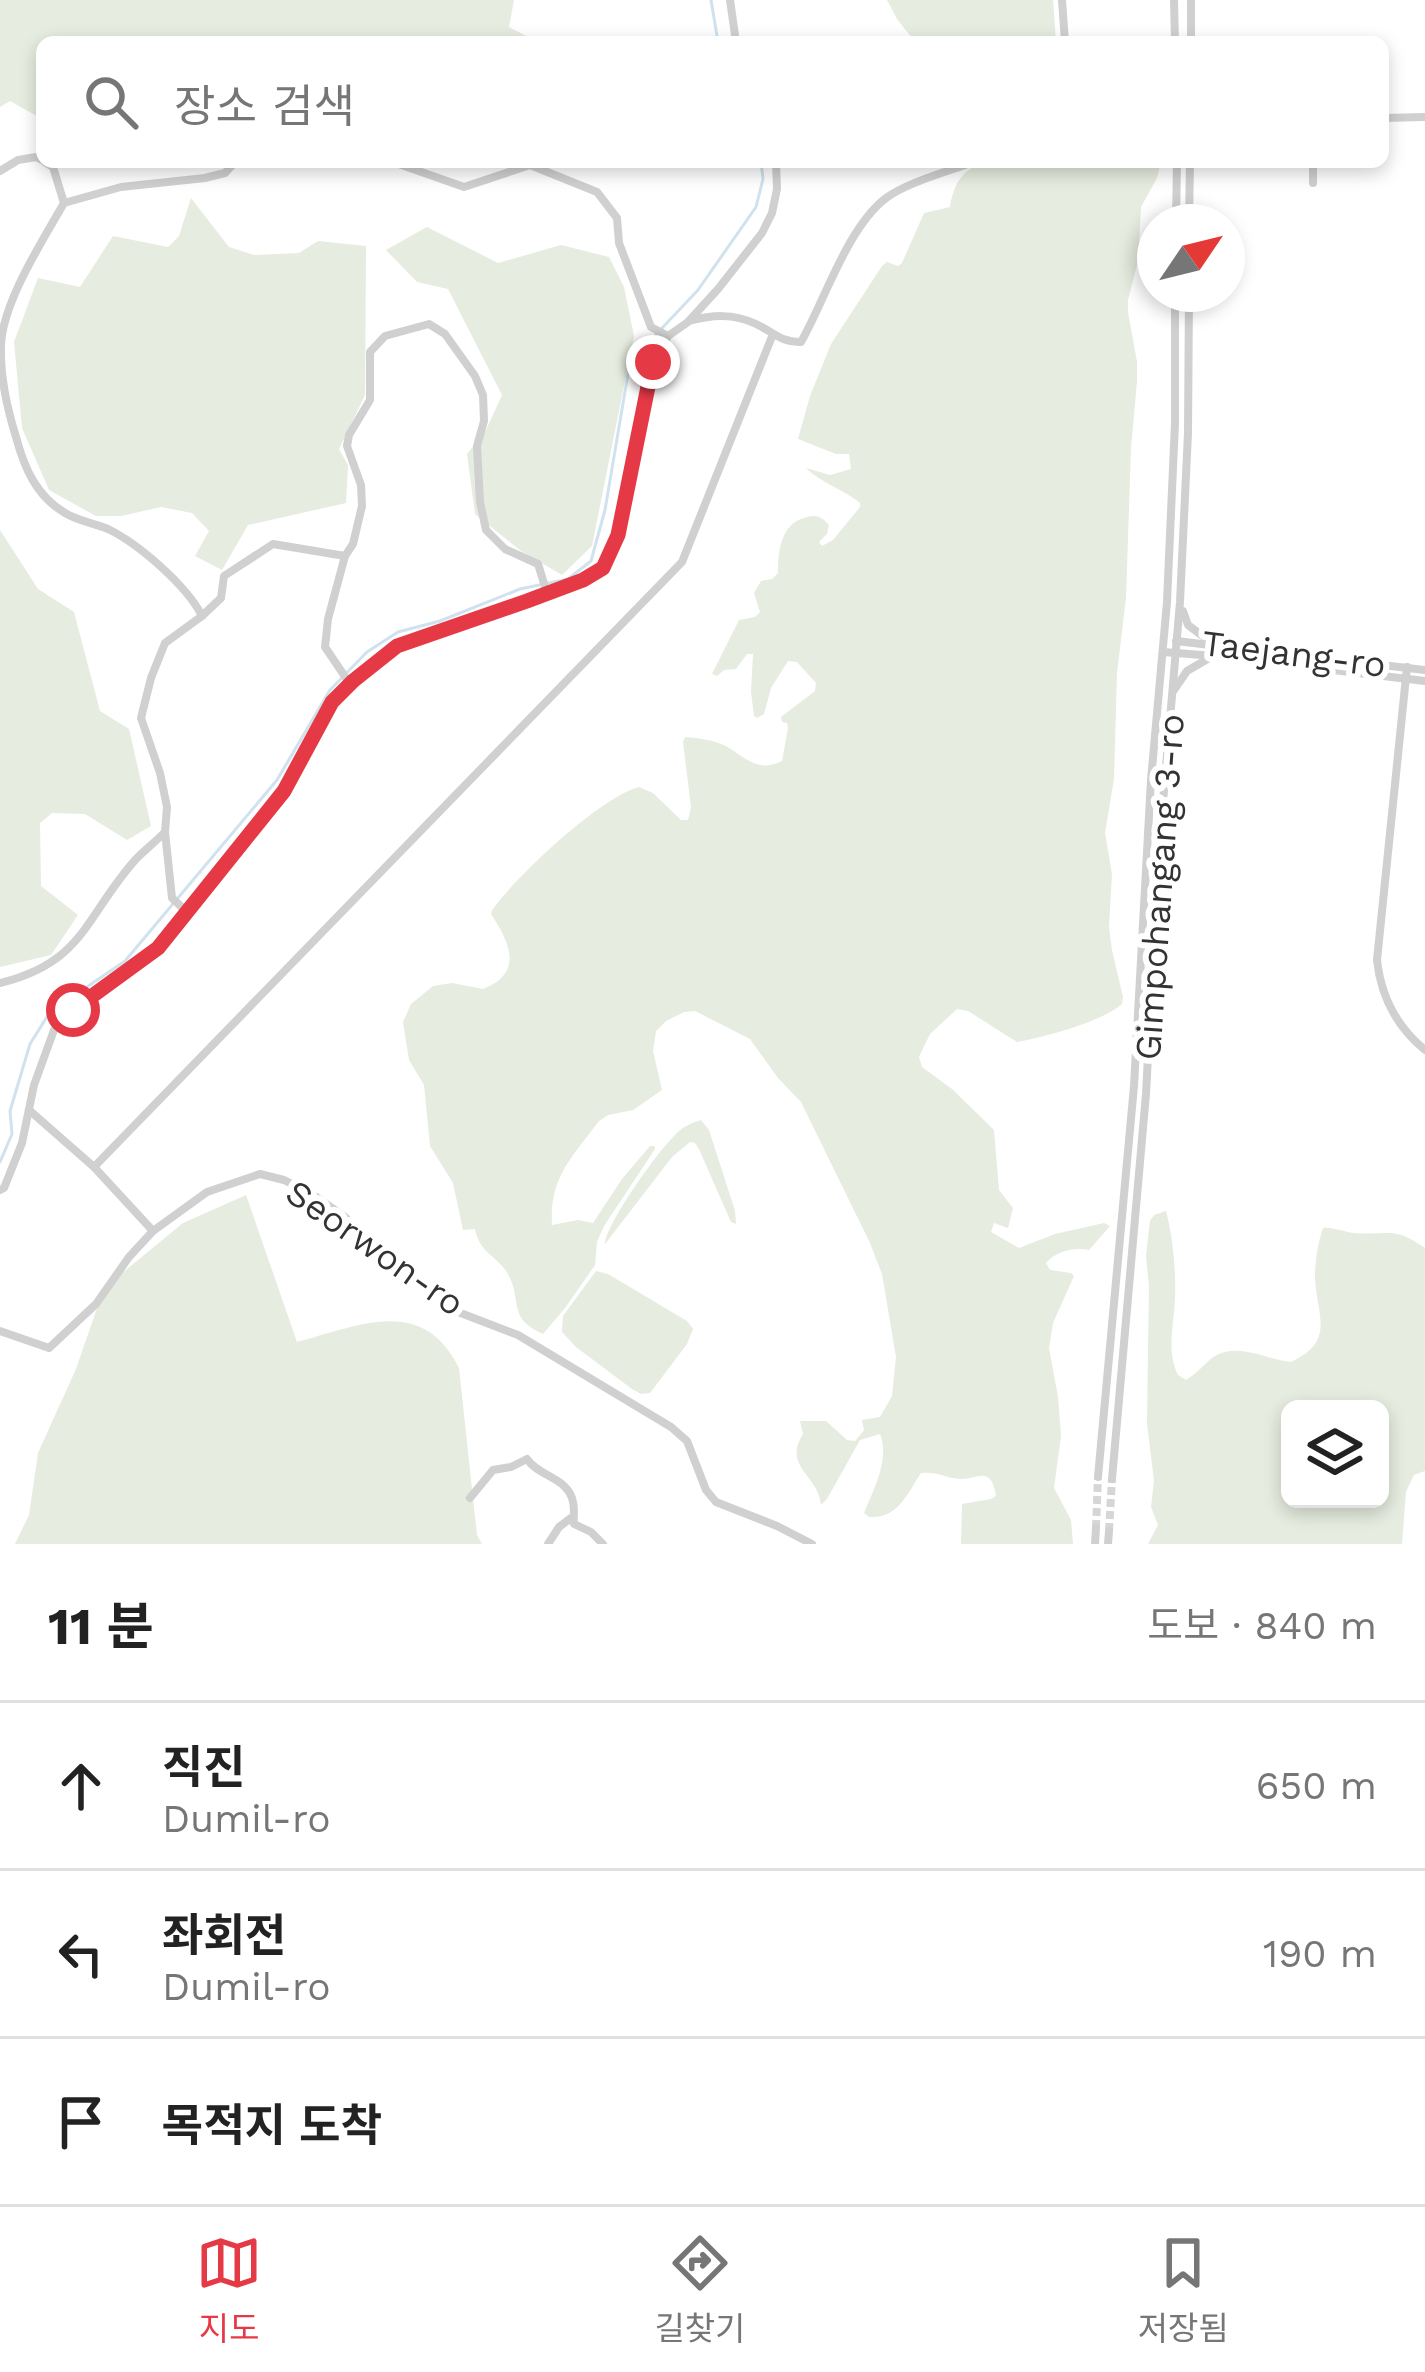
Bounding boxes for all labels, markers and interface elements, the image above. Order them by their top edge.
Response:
search box [36,36,1389,168]
icon: search [78,69,144,135]
text: 장소 검색 [174,80,355,133]
north arrow [1137,204,1245,312]
route end [626,335,680,389]
street label: Taejang-ro [1200,622,1388,686]
street label: Gimpohangang 3-ro [1127,712,1193,1062]
route start [46,983,100,1037]
street label: Seorwon-ro [278,1171,472,1325]
map controls [1281,1400,1389,1508]
button: layers [1281,1400,1389,1508]
text: 11 분 [48,1597,153,1656]
text: 도보 · 840 m [1147,1603,1377,1648]
text: 직진 [162,1741,245,1794]
icon: ahead [48,1753,114,1819]
text: 650 m [1256,1763,1377,1808]
text: Dumil-ro [162,1796,331,1841]
text: 좌회전 [162,1909,286,1962]
icon: left [48,1921,114,1987]
text: 190 m [1263,1931,1377,1976]
text: Dumil-ro [162,1964,331,2009]
icon: arrive [48,2089,114,2155]
text: 목적지 도착 [162,2099,382,2152]
tab: 지도 [196,2230,262,2350]
tab: 길찾기 [654,2230,745,2350]
tab: 저장됨 [1138,2230,1229,2350]

